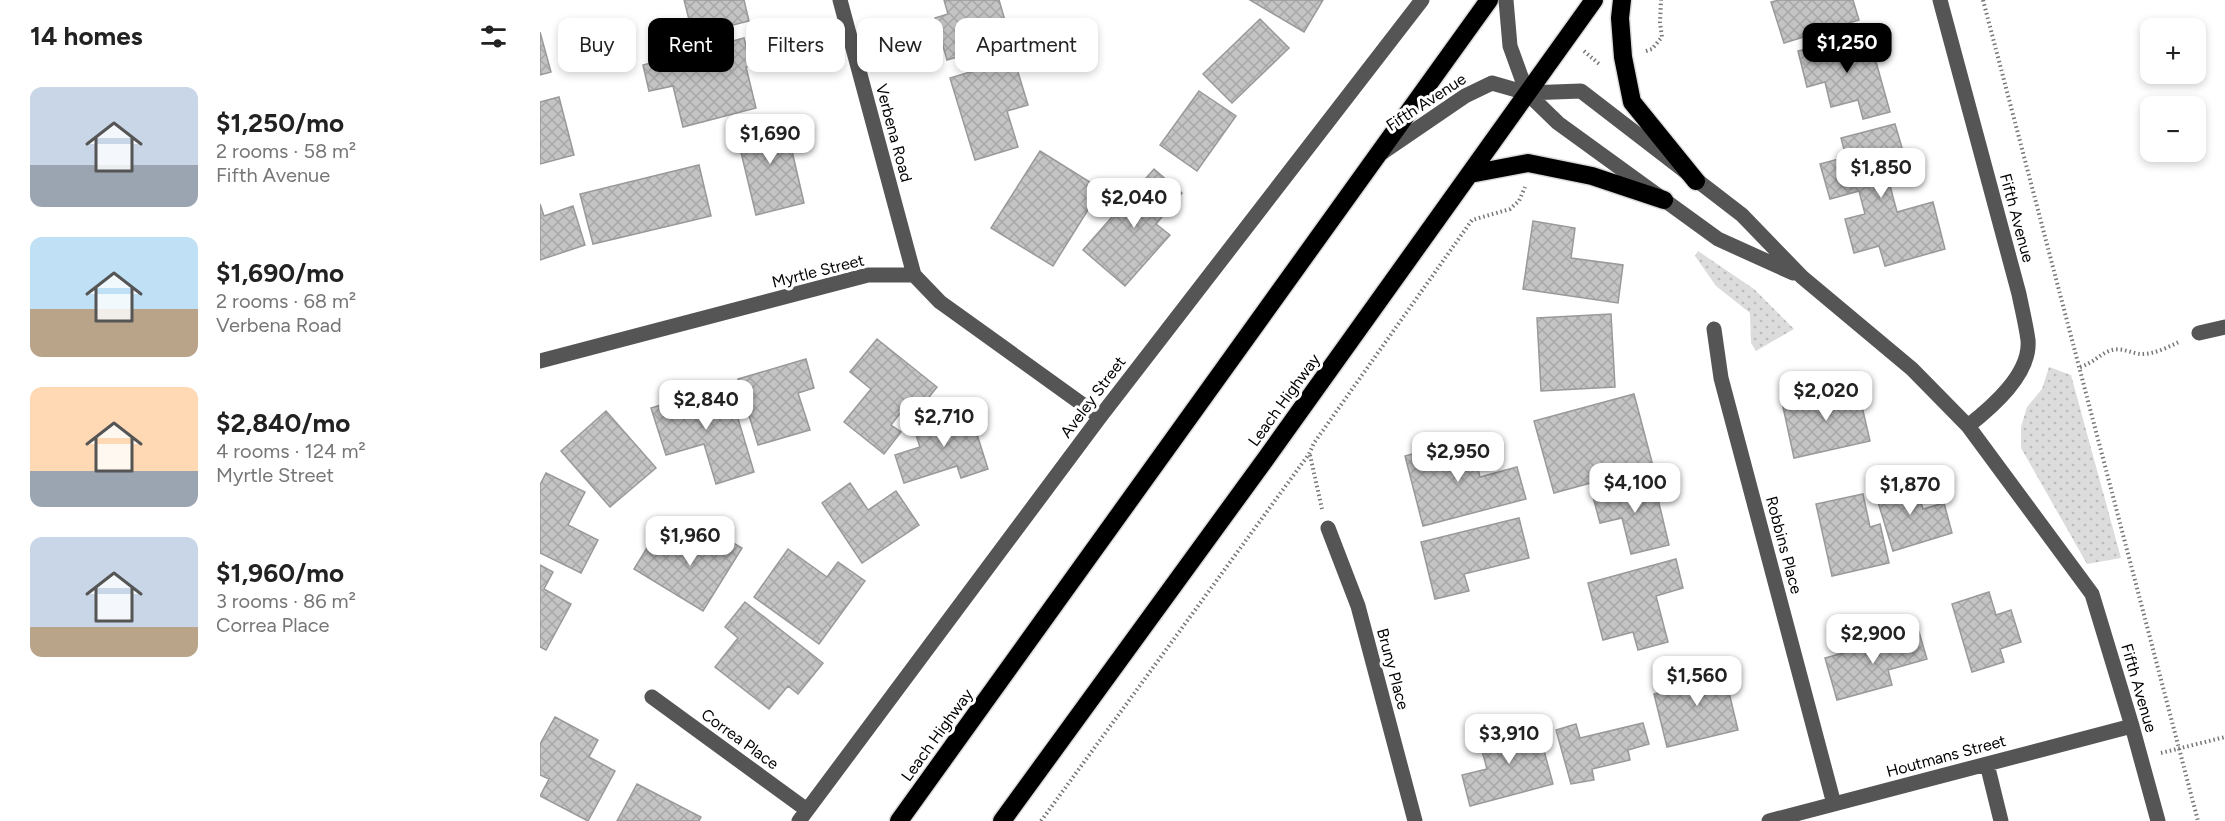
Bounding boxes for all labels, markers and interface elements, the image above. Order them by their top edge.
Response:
chip: Buy [558,18,636,72]
chip: Rent [648,18,734,72]
chip: Filters [746,18,845,72]
chip: New [857,18,943,72]
chip: Apartment [955,18,1098,72]
map controls [2140,18,2206,162]
button: + [2140,18,2206,84]
text: 14 homes [30,20,143,52]
icon: filters [477,20,510,53]
pin: $1,250 [1798,23,1896,74]
text: $1,250 [1817,30,1877,54]
street label: Fifth Avenue [1383,69,1470,135]
street label: Verbena Road [872,82,916,184]
button: − [2140,96,2206,162]
text: $1,250/mo [216,107,344,139]
icon: home [78,111,150,183]
pin: $1,690 [721,114,819,165]
text: $1,690 [740,121,800,145]
text: 2 rooms · 58 m² [216,139,356,163]
pin: $1,850 [1832,148,1930,199]
text: $1,850 [1850,155,1912,179]
text: Fifth Avenue [216,163,330,187]
street label: Fifth Avenue [1996,171,2038,265]
pin: $2,040 [1085,178,1183,229]
text: $2,040 [1101,185,1167,209]
street label: Myrtle Street [770,250,866,292]
text: $1,690/mo [216,257,344,289]
icon: home [78,261,150,333]
text: 2 rooms · 68 m² [216,289,356,313]
text: Verbena Road [216,313,342,337]
street label: Leach Highway [1244,350,1324,450]
street label: Aveley Street [1056,353,1130,441]
pin: $2,020 [1777,371,1875,422]
text: $2,020 [1793,378,1859,402]
pin: $2,840 [657,380,755,431]
text: $2,840 [673,387,739,411]
pin: $2,710 [895,397,993,448]
text: $2,710 [914,404,974,428]
text: $2,840/mo [216,407,350,439]
icon: home [78,411,150,483]
pin: $2,950 [1409,432,1507,483]
text: 4 rooms · 124 m² [216,439,366,463]
text: $2,950 [1426,439,1490,463]
text: Myrtle Street [216,463,334,487]
pin: $4,100 [1586,463,1684,514]
pin: $1,870 [1861,465,1959,516]
text: $4,100 [1603,470,1667,494]
text: $1,870 [1880,472,1940,496]
street label: Robbins Place [1762,494,1806,596]
pin: $1,960 [641,516,739,567]
text: $1,960 [660,523,720,547]
text: $1,960/mo [216,557,344,589]
icon: home [78,561,150,633]
text: 3 rooms · 86 m² [216,589,356,613]
text: Correa Place [216,613,330,637]
pin: $2,900 [1824,614,1922,665]
text: $2,900 [1840,621,1906,645]
street label: Bruny Place [1373,626,1413,712]
street label: Fifth Avenue [2117,641,2161,735]
pin: $1,560 [1648,656,1746,707]
text: $1,560 [1667,663,1727,687]
street label: Leach Highway [897,685,977,785]
street label: Correa Place [698,705,783,774]
pin: $3,910 [1460,714,1558,765]
text: $3,910 [1479,721,1539,745]
street label: Houtmans Street [1884,731,2008,781]

